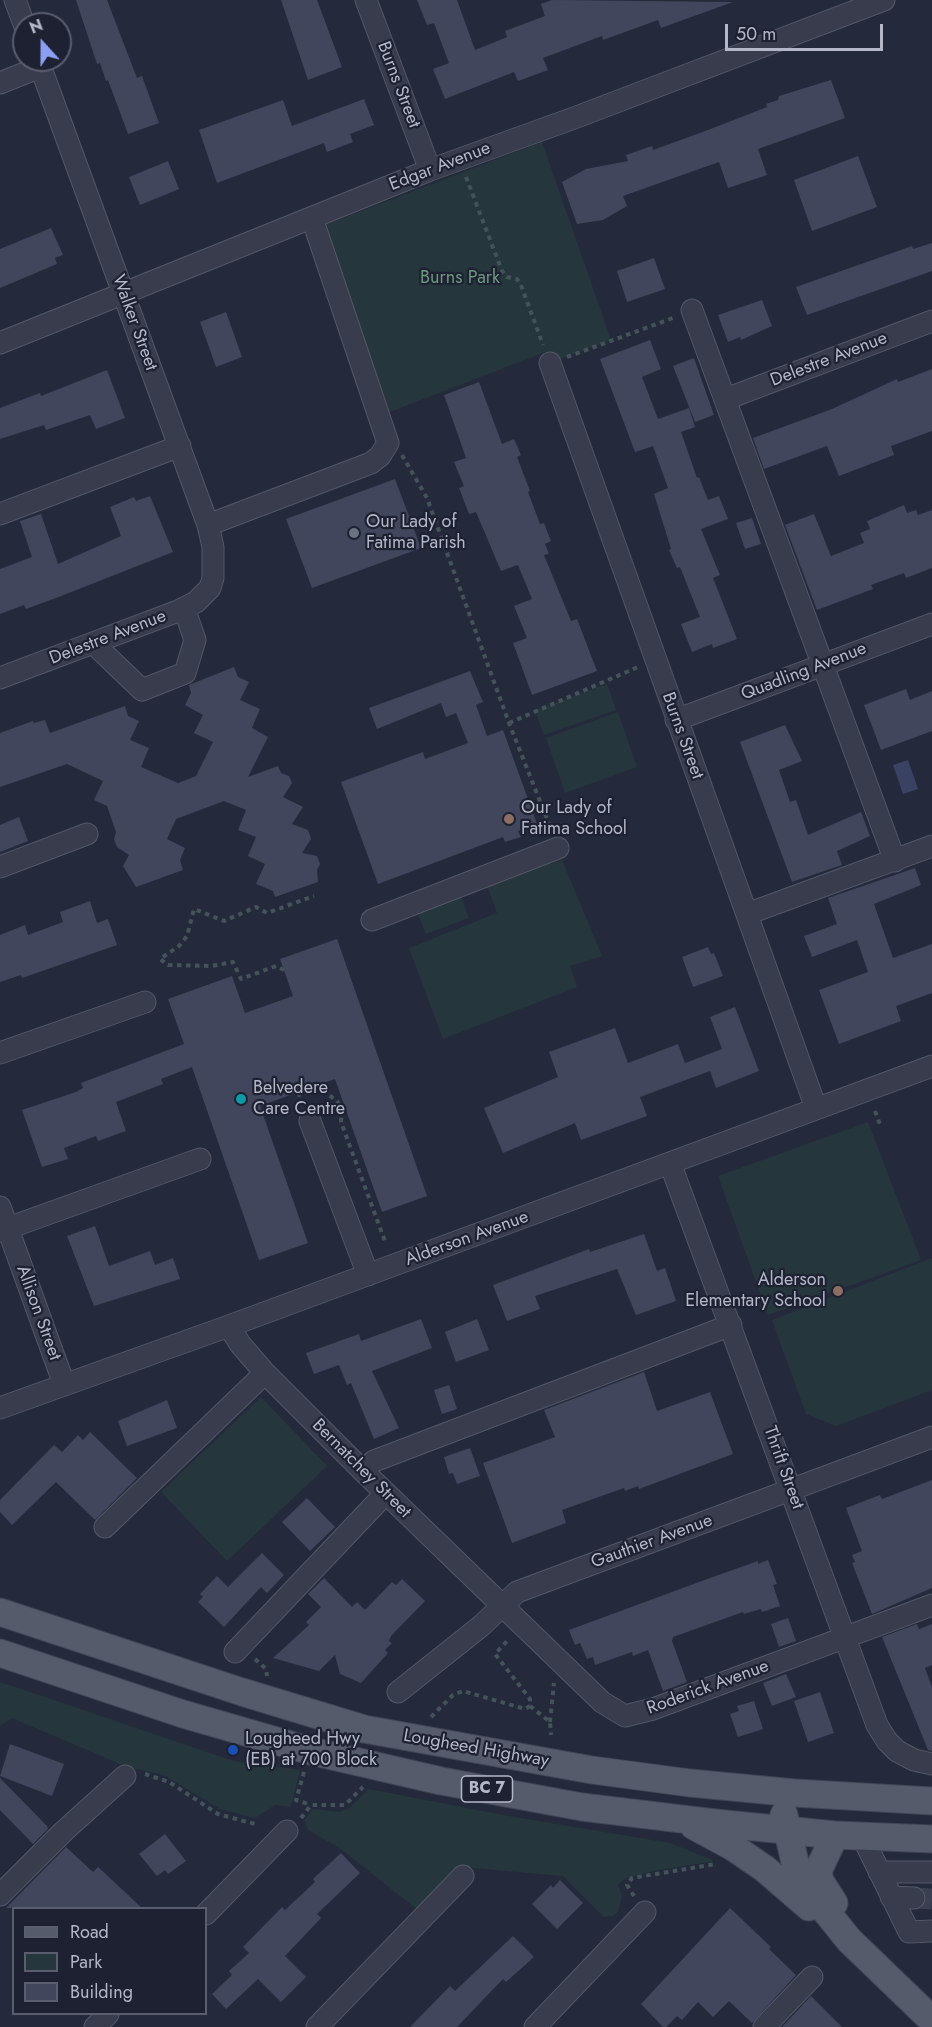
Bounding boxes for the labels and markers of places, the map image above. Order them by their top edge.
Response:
place label: Our Lady of Fatima Parish [366,512,466,554]
marker: Our Lady of Fatima Parish [347,526,361,540]
place label: Our Lady of Fatima School [521,798,627,840]
marker: Our Lady of Fatima School [502,812,516,826]
place label: Belvedere Care Centre [253,1078,345,1120]
marker: Belvedere Care Centre [234,1092,248,1106]
place label: Alderson Elementary School [685,1270,826,1312]
marker: Alderson Elementary School [831,1284,845,1298]
place label: Lougheed Hwy (EB) at 700 Block [245,1729,377,1772]
marker: Lougheed Hwy (EB) at 700 Block [226,1743,240,1757]

